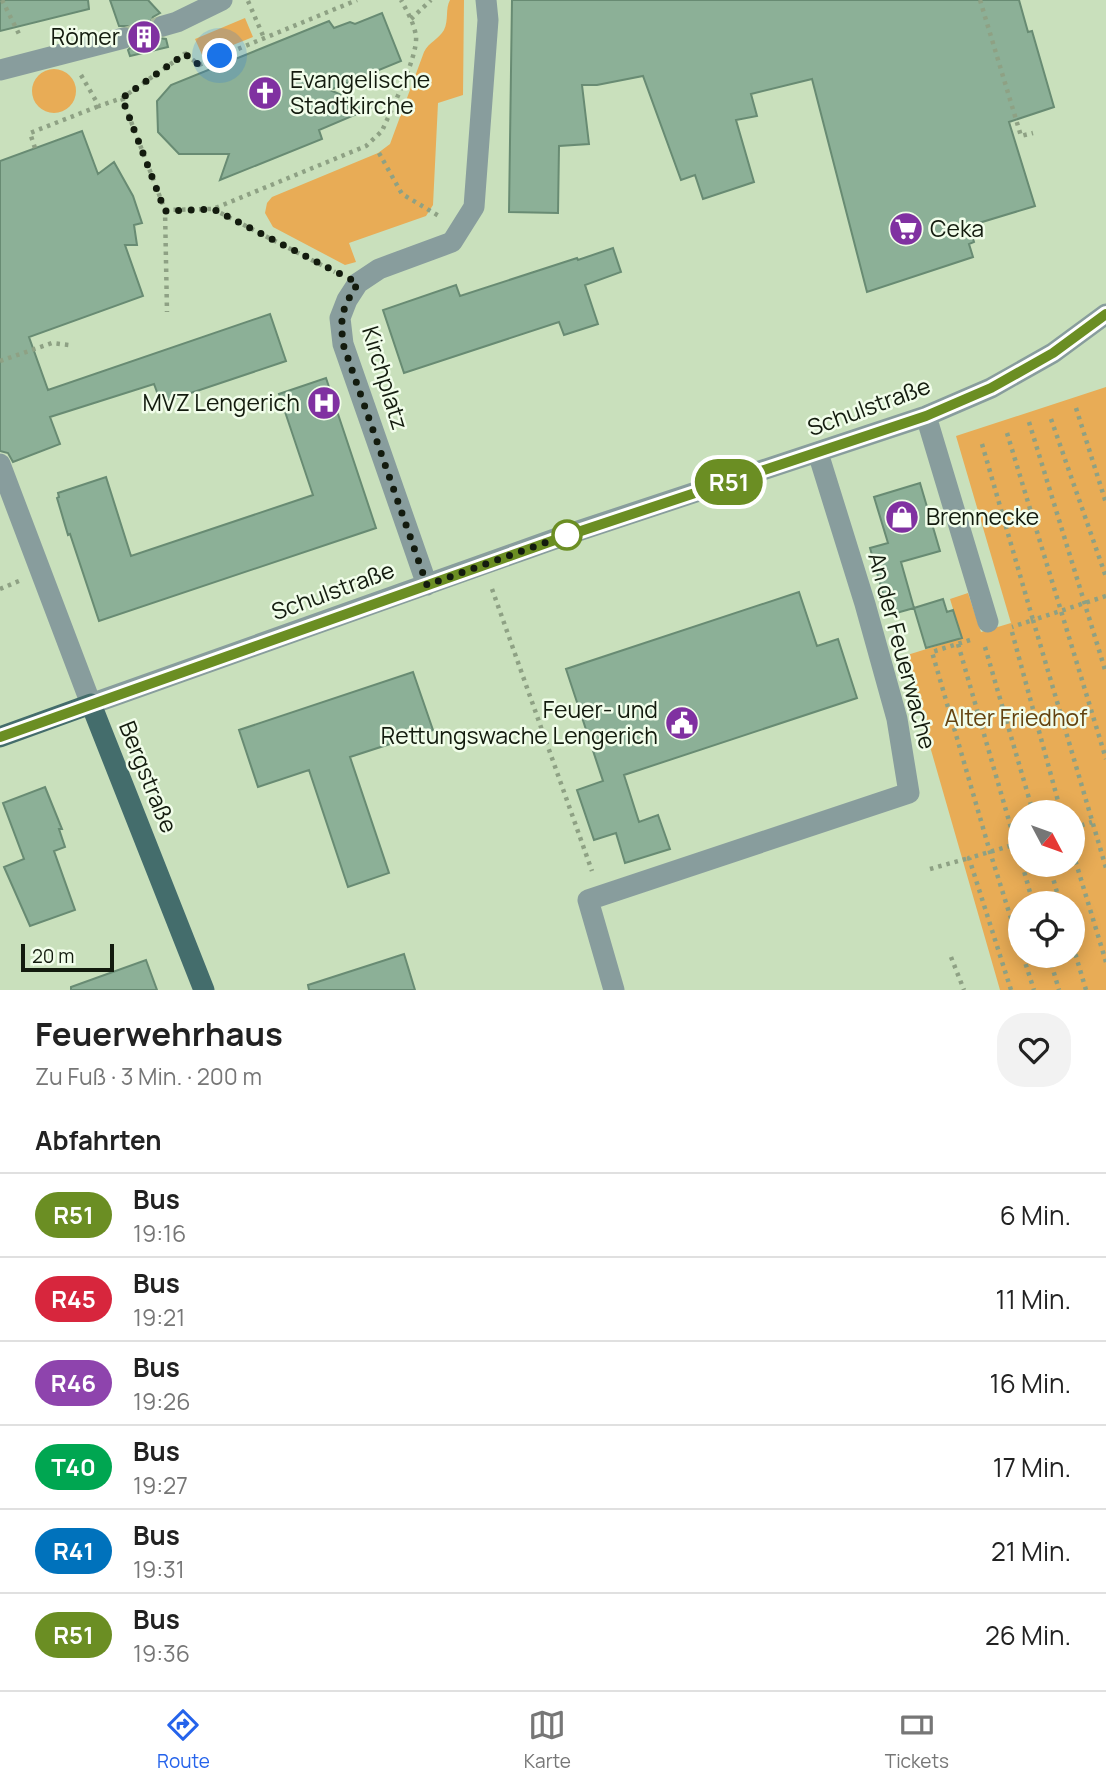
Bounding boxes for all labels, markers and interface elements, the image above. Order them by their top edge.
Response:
building icon: Römer [125,18,163,56]
place label: Römer [51,20,120,52]
your location [202,38,237,73]
place label: Evangelische Stadtkirche [290,63,430,121]
church icon: Evangelische Stadtkirche [246,74,284,112]
supermarket icon: Ceka [887,210,925,248]
place label: Ceka [930,212,984,244]
street label: Kirchplatz [355,322,417,433]
street label: Schulstraße [803,369,935,443]
hospital icon: MVZ Lengerich [305,384,343,422]
place label: MVZ Lengerich [142,386,300,418]
line badge: R51 [689,459,769,505]
text: R51 [709,465,749,498]
shop icon: Brennecke [883,498,921,536]
place label: Brennecke [926,500,1039,532]
unlabelled marker [552,520,582,550]
street label: An der Feuerwache [861,549,945,753]
street label: Schulstraße [267,553,399,627]
place label: Feuer- und Rettungswache Lengerich [381,693,658,751]
park label: Alter Friedhof [945,701,1087,733]
public building icon: Feuer- und Rettungswache Lengerich [663,704,701,742]
street label: Bergstraße [112,716,186,837]
north arrow [1008,800,1085,877]
map controls [1008,800,1085,968]
button: locate [1008,891,1085,968]
scale bar [21,941,114,973]
text: 20 m [32,943,74,969]
text: Feuerwehrhaus [35,1011,283,1056]
button: heart [997,1013,1071,1087]
text: Zu Fuß · 3 Min. · 200 m [35,1060,262,1092]
text: Abfahrten [35,1122,162,1158]
text: Bus [133,1181,180,1217]
text: 6 Min. [1000,1197,1071,1233]
text: R51 [53,1198,94,1231]
text: 19:16 [133,1217,186,1249]
text: Bus [133,1265,180,1301]
text: 11 Min. [996,1281,1071,1317]
text: R45 [51,1282,96,1315]
text: 19:21 [133,1301,185,1333]
text: Bus [133,1349,180,1385]
text: 16 Min. [990,1365,1071,1401]
text: R46 [51,1366,96,1399]
text: 19:26 [133,1385,191,1417]
text: Bus [133,1433,180,1469]
text: 17 Min. [993,1449,1071,1485]
text: T40 [51,1450,96,1483]
text: 19:27 [133,1469,188,1501]
text: Bus [133,1517,180,1553]
text: 21 Min. [991,1533,1071,1569]
text: R41 [53,1534,94,1567]
text: 19:31 [133,1553,185,1585]
text: Bus [133,1601,180,1637]
text: 26 Min. [985,1617,1071,1653]
text: R51 [53,1618,94,1651]
text: 19:36 [133,1637,190,1669]
tab: Route [157,1706,210,1774]
tab: Karte [524,1706,571,1774]
tab: Tickets [885,1706,949,1774]

